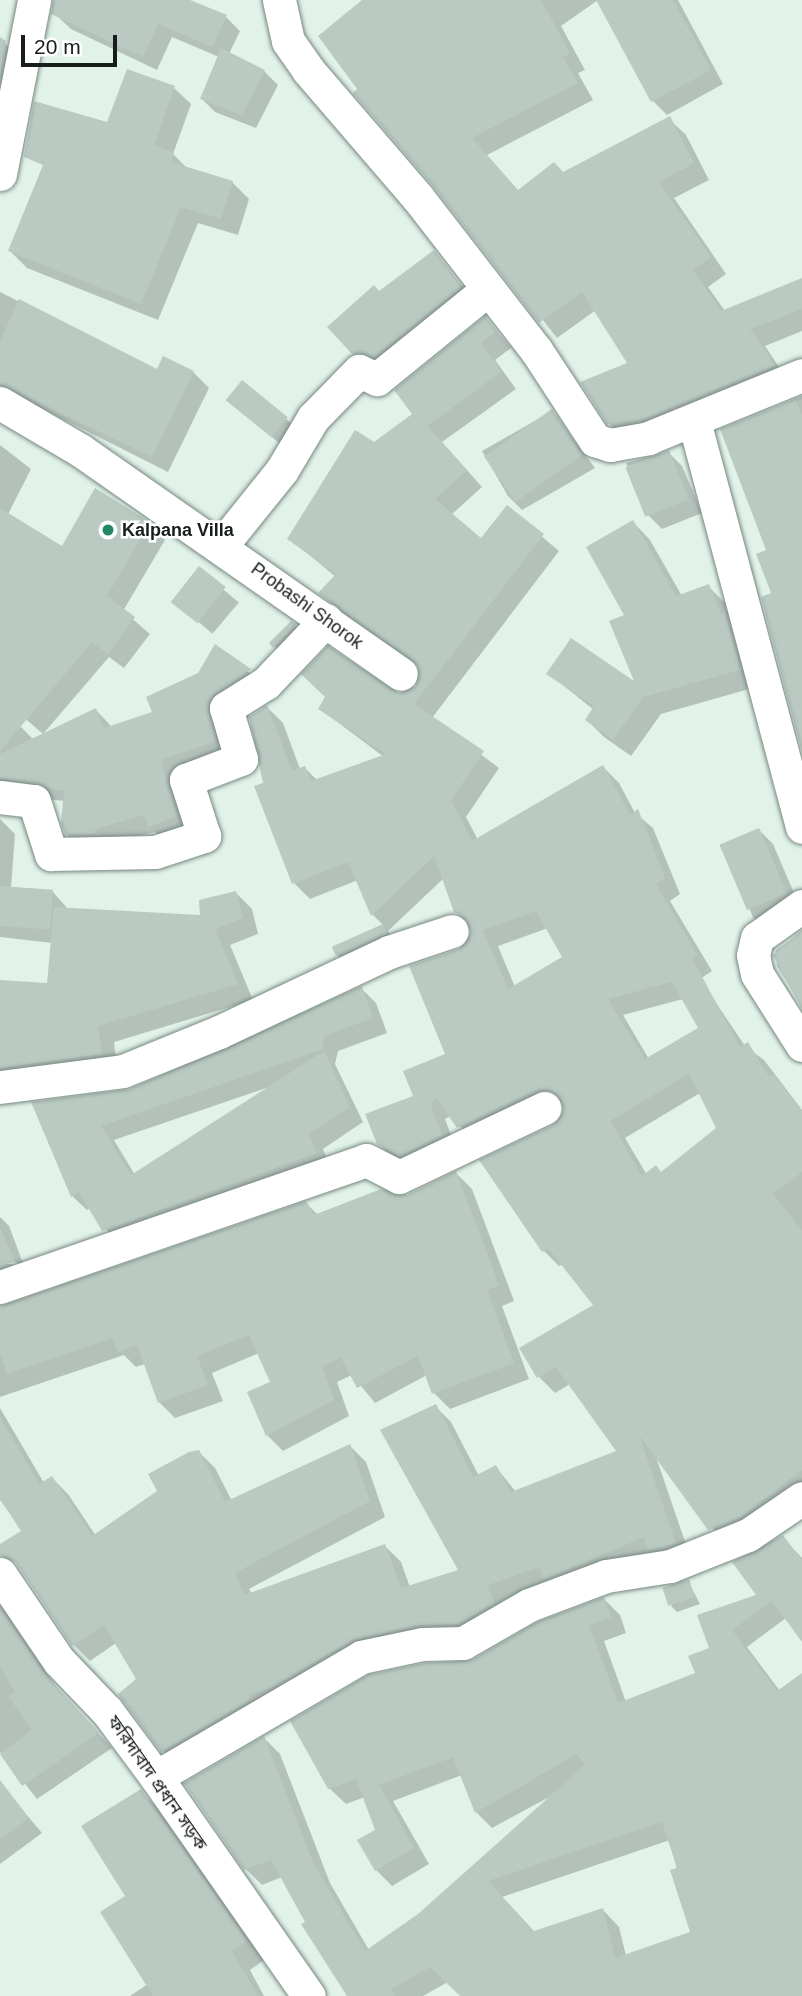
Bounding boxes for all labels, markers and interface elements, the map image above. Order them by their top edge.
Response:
scale bar [24,21,121,65]
text: 20 m [34,35,81,58]
place label: Kalpana Villa [122,519,234,541]
marker: Kalpana Villa [100,522,116,538]
street label: Probashi Shorok [247,558,367,654]
street label: ফরিদাবাদ প্রধান সড়ক [102,1712,212,1854]

